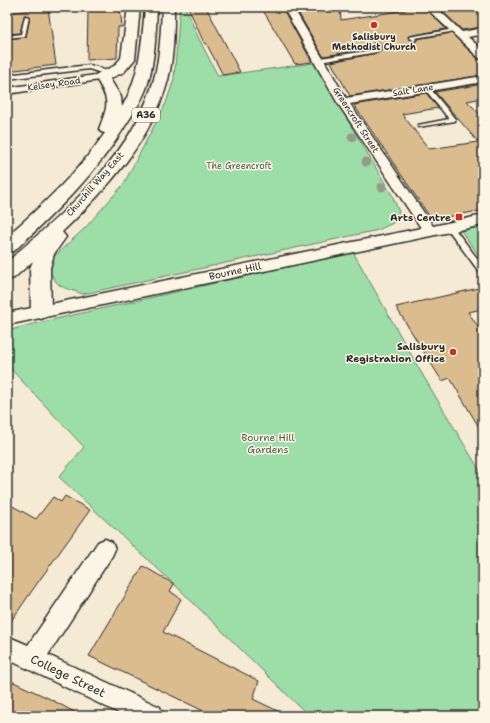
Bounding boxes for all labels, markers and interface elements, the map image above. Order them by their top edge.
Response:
marker: Salisbury Methodist Church [369,20,379,30]
place label: Salisbury Methodist Church [332,31,416,53]
street label: Kelsey Road [27,74,82,94]
street label: Salt Lane [392,81,434,99]
street label: Greencroft Street [330,85,382,155]
road number: A36 [132,108,160,122]
street label: Churchill Way East [64,149,126,219]
park label: The Greencroft [206,160,272,172]
place label: Arts Centre [390,211,451,224]
marker: Arts Centre [454,212,464,222]
street label: Bourne Hill [208,259,262,283]
place label: Salisbury Registration Office [346,340,445,365]
marker: Salisbury Registration Office [448,347,458,357]
park label: Bourne Hill Gardens [241,431,295,456]
street label: College Street [28,651,108,701]

